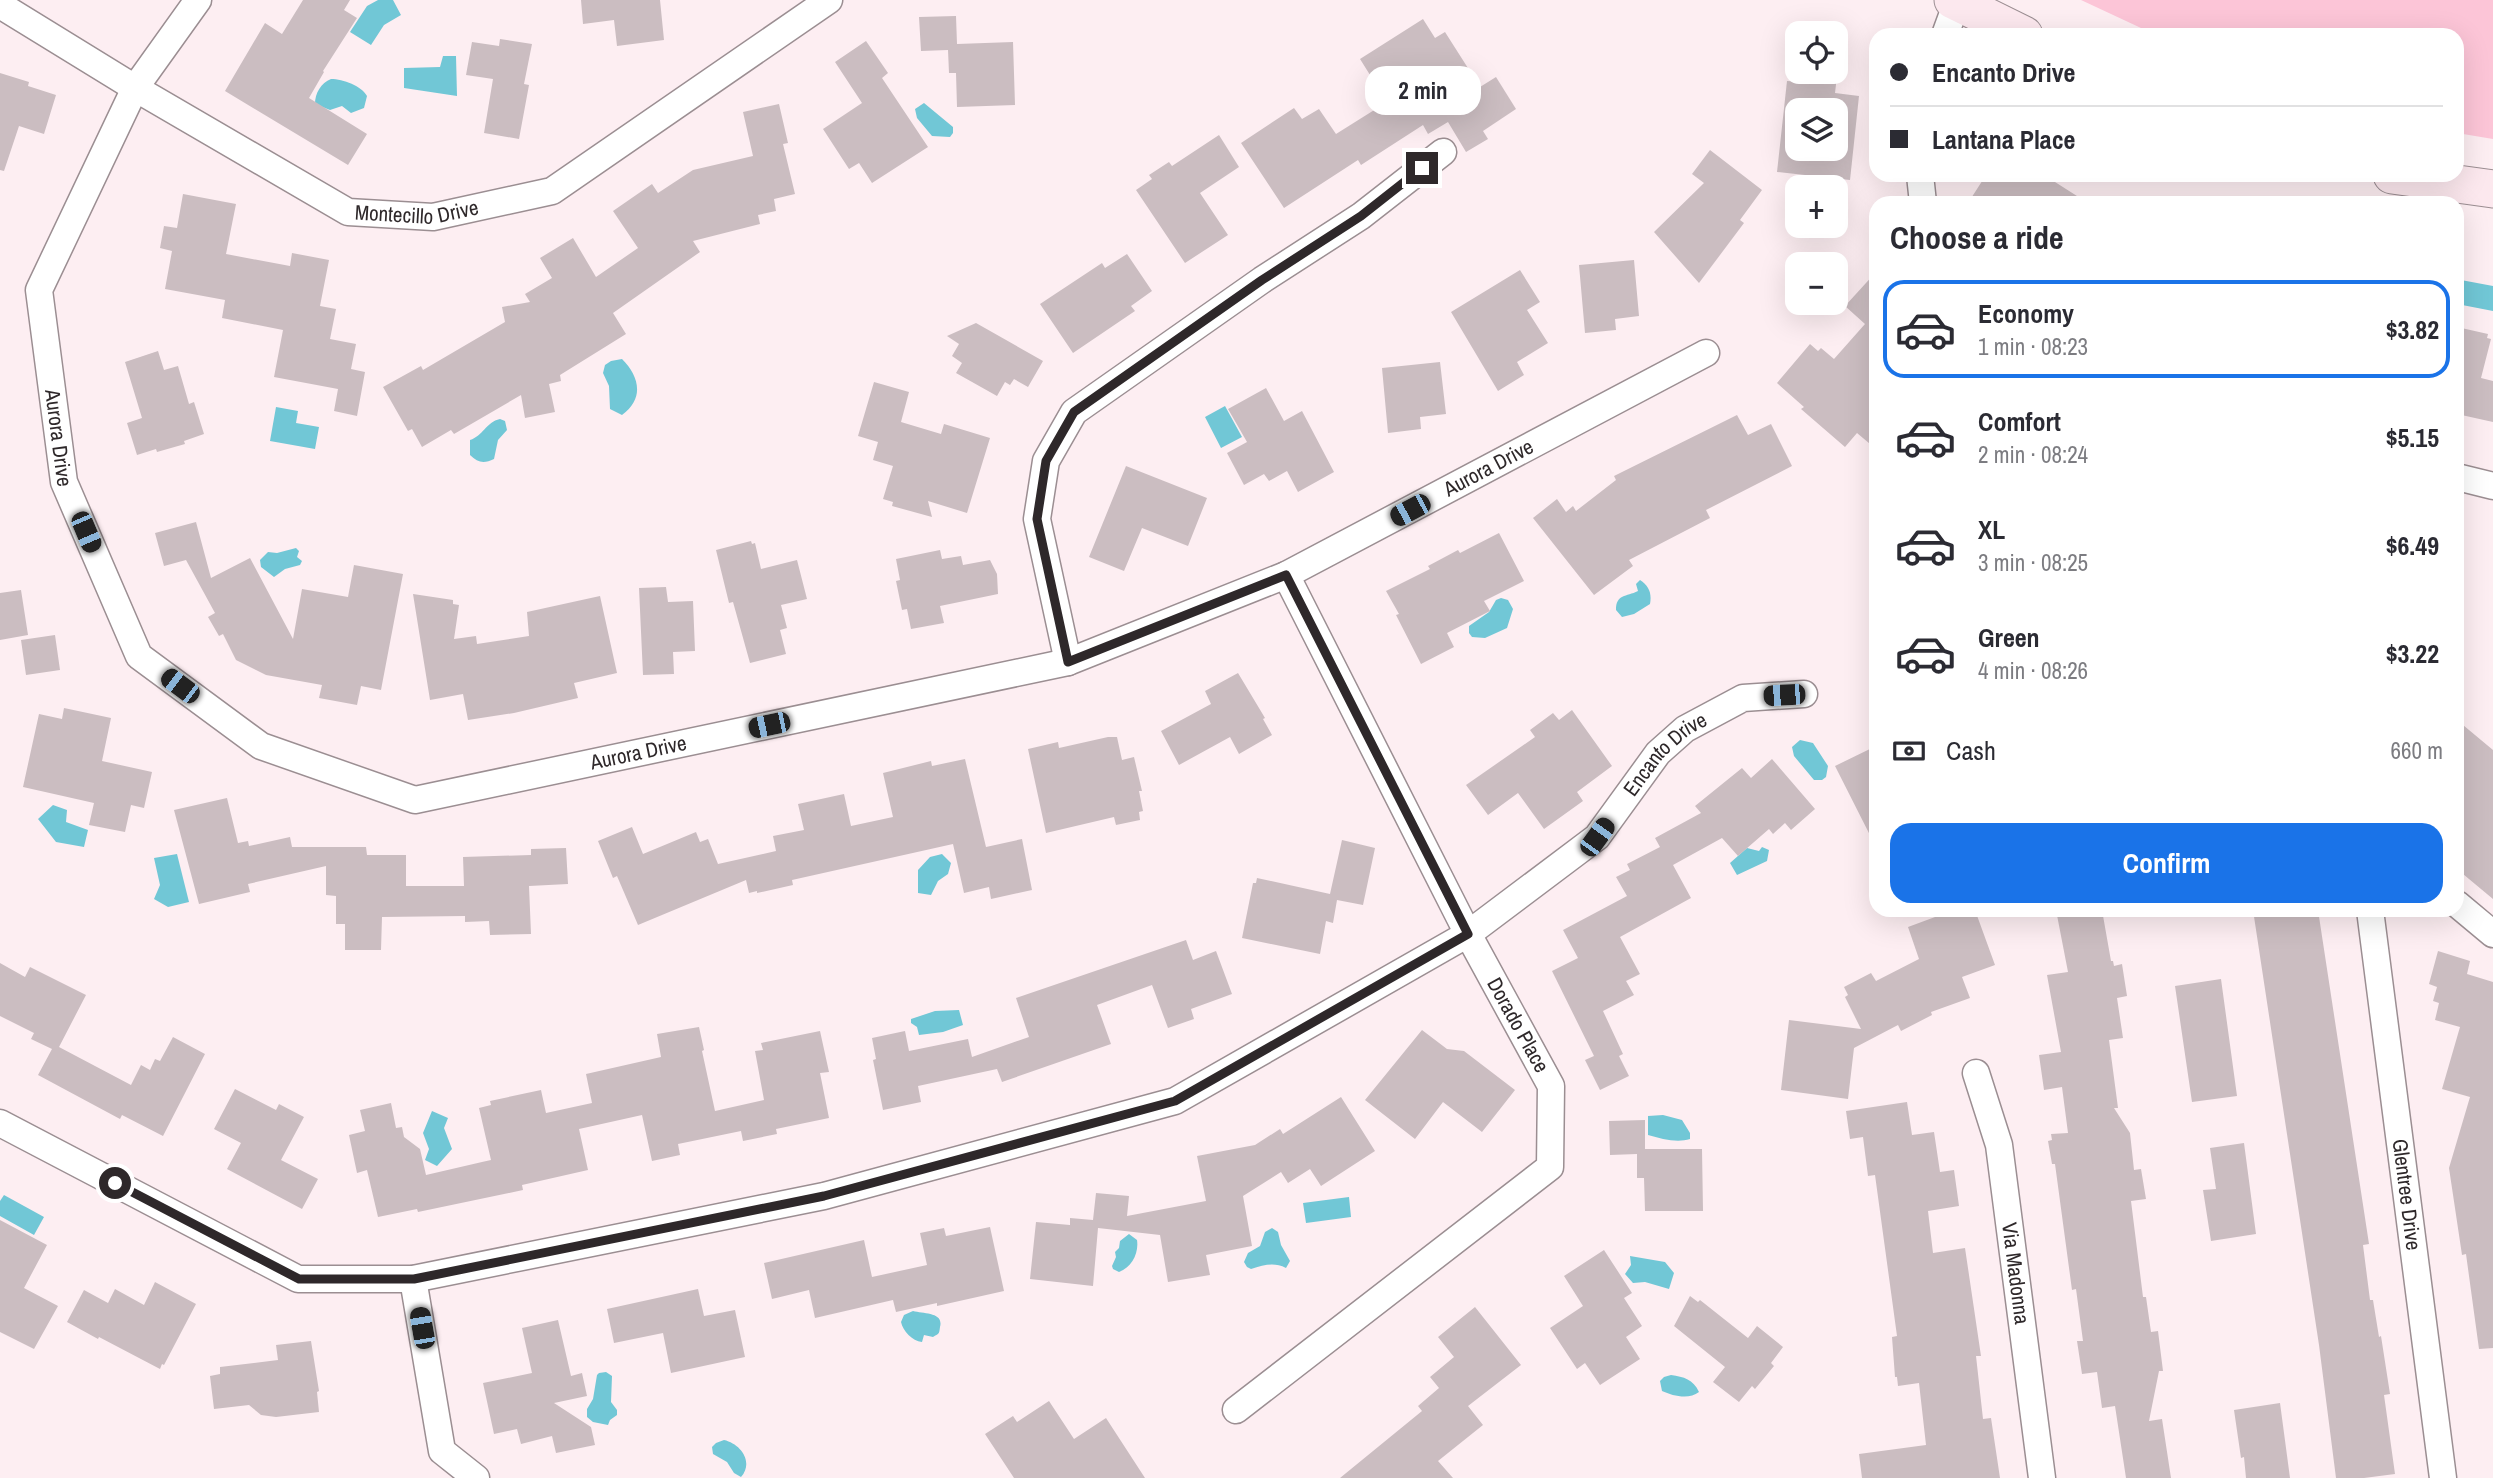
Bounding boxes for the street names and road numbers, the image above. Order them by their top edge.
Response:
street label: Montecillo Drive [354,192,481,231]
street label: Aurora Drive [38,387,79,488]
street label: Aurora Drive [1437,432,1538,504]
street label: Encanto Drive [1616,705,1712,802]
street label: Aurora Drive [586,728,689,777]
street label: Dorado Place [1480,972,1556,1077]
street label: Glentree Drive [2386,1137,2429,1252]
street label: Via Madonna [1995,1221,2037,1326]

